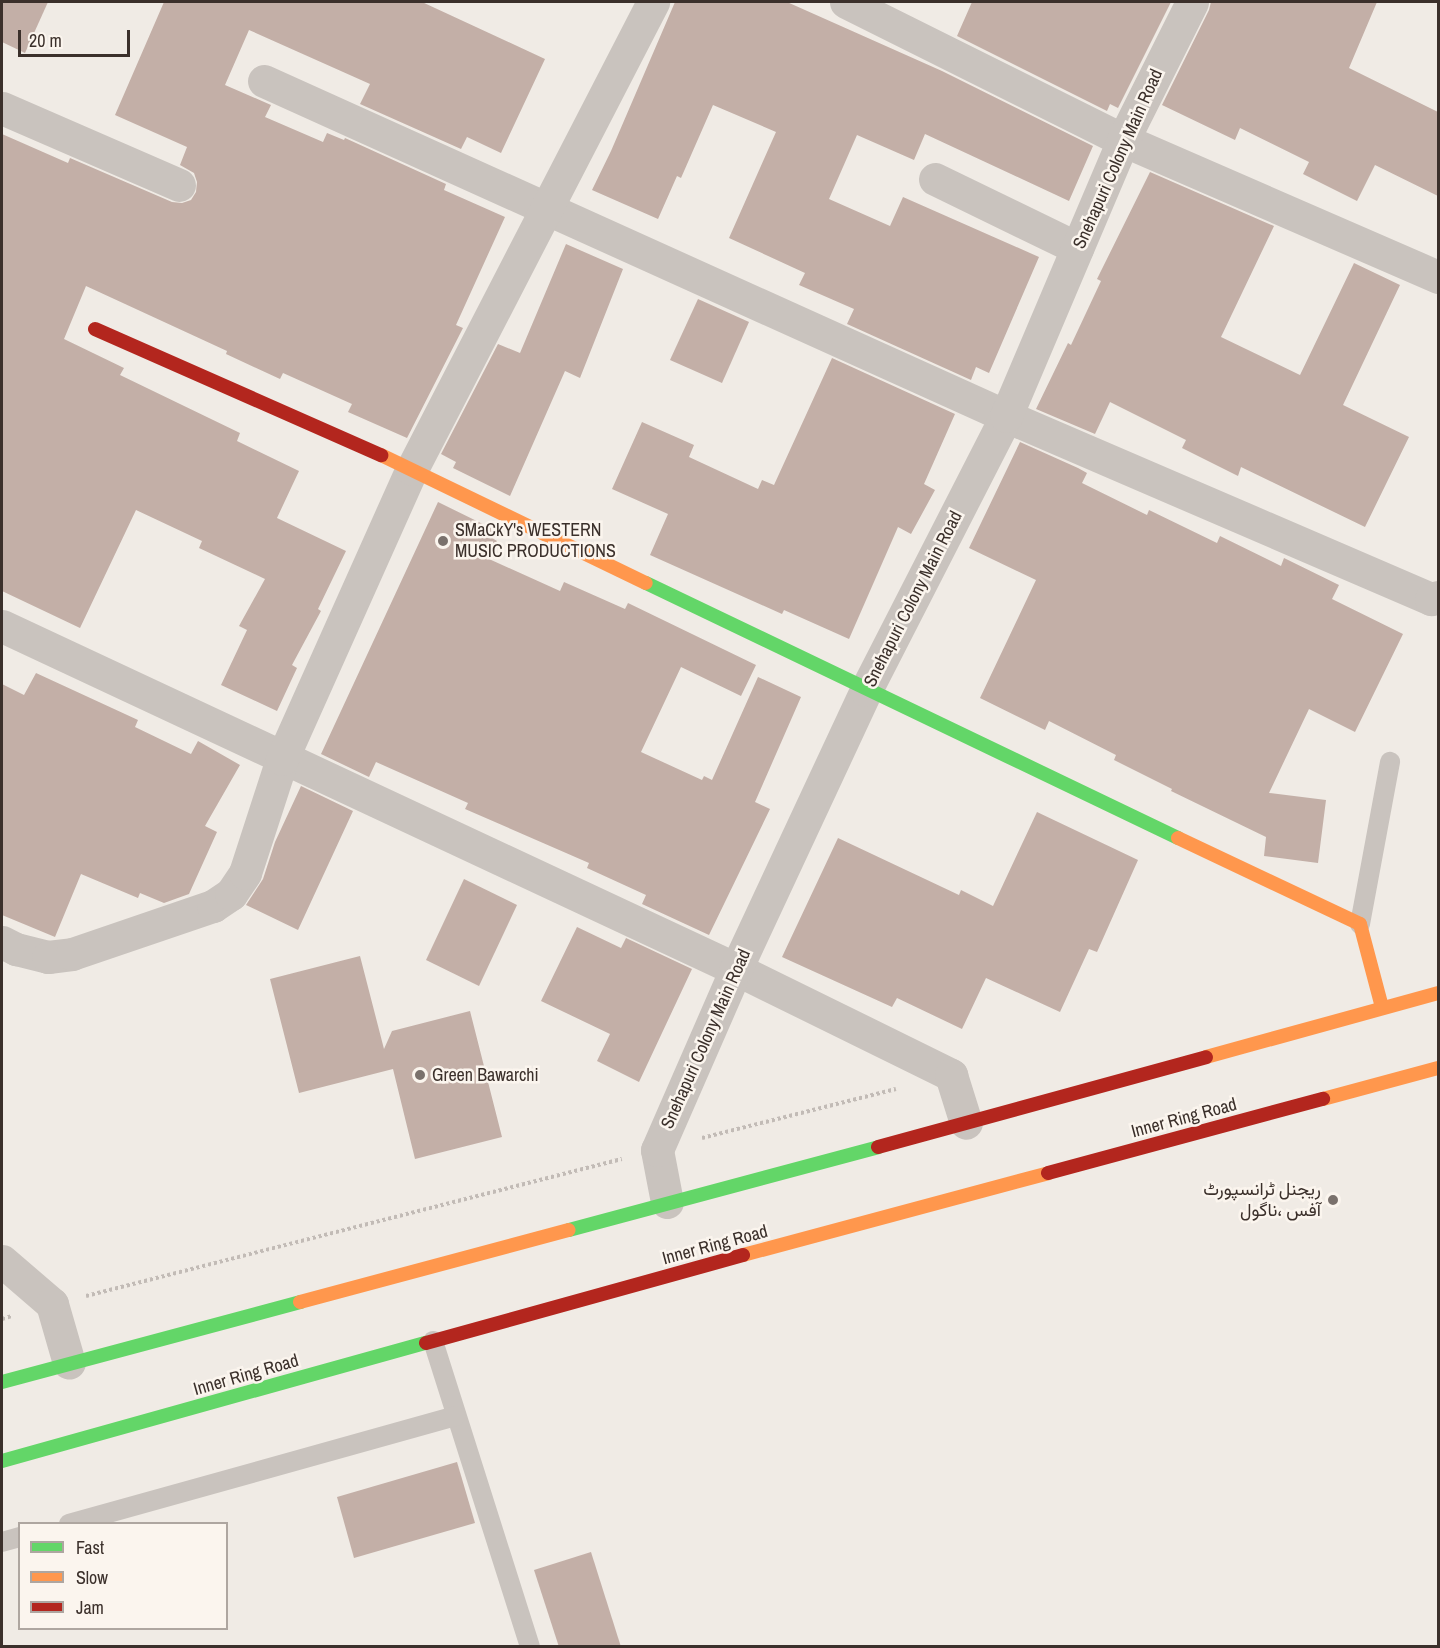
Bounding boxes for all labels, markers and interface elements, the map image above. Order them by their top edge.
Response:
scale bar [21,18,134,56]
text: 20 m [29,28,62,53]
street label: Snehapuri Colony Main Road [1069,66,1167,252]
street label: Snehapuri Colony Main Road [859,507,967,691]
place label: SMaCkY's WESTERN MUSIC PRODUCTIONS [455,520,616,562]
marker: SMaCkY's WESTERN MUSIC PRODUCTIONS [436,534,450,548]
street label: Snehapuri Colony Main Road [657,946,755,1132]
place label: Green Bawarchi [432,1064,539,1086]
marker: Green Bawarchi [413,1068,427,1082]
street label: Inner Ring Road [1129,1094,1239,1142]
place label: ریجنل ٹرانسپورٹ آفس ،ناگول [1203,1179,1321,1222]
marker: ریجنل ٹرانسپورٹ آفس ،ناگول [1326,1193,1340,1207]
street label: Inner Ring Road [660,1221,770,1269]
street label: Inner Ring Road [191,1350,301,1400]
legend [18,1522,228,1630]
text: Fast [76,1535,104,1560]
text: Slow [76,1565,108,1590]
text: Jam [76,1595,104,1620]

